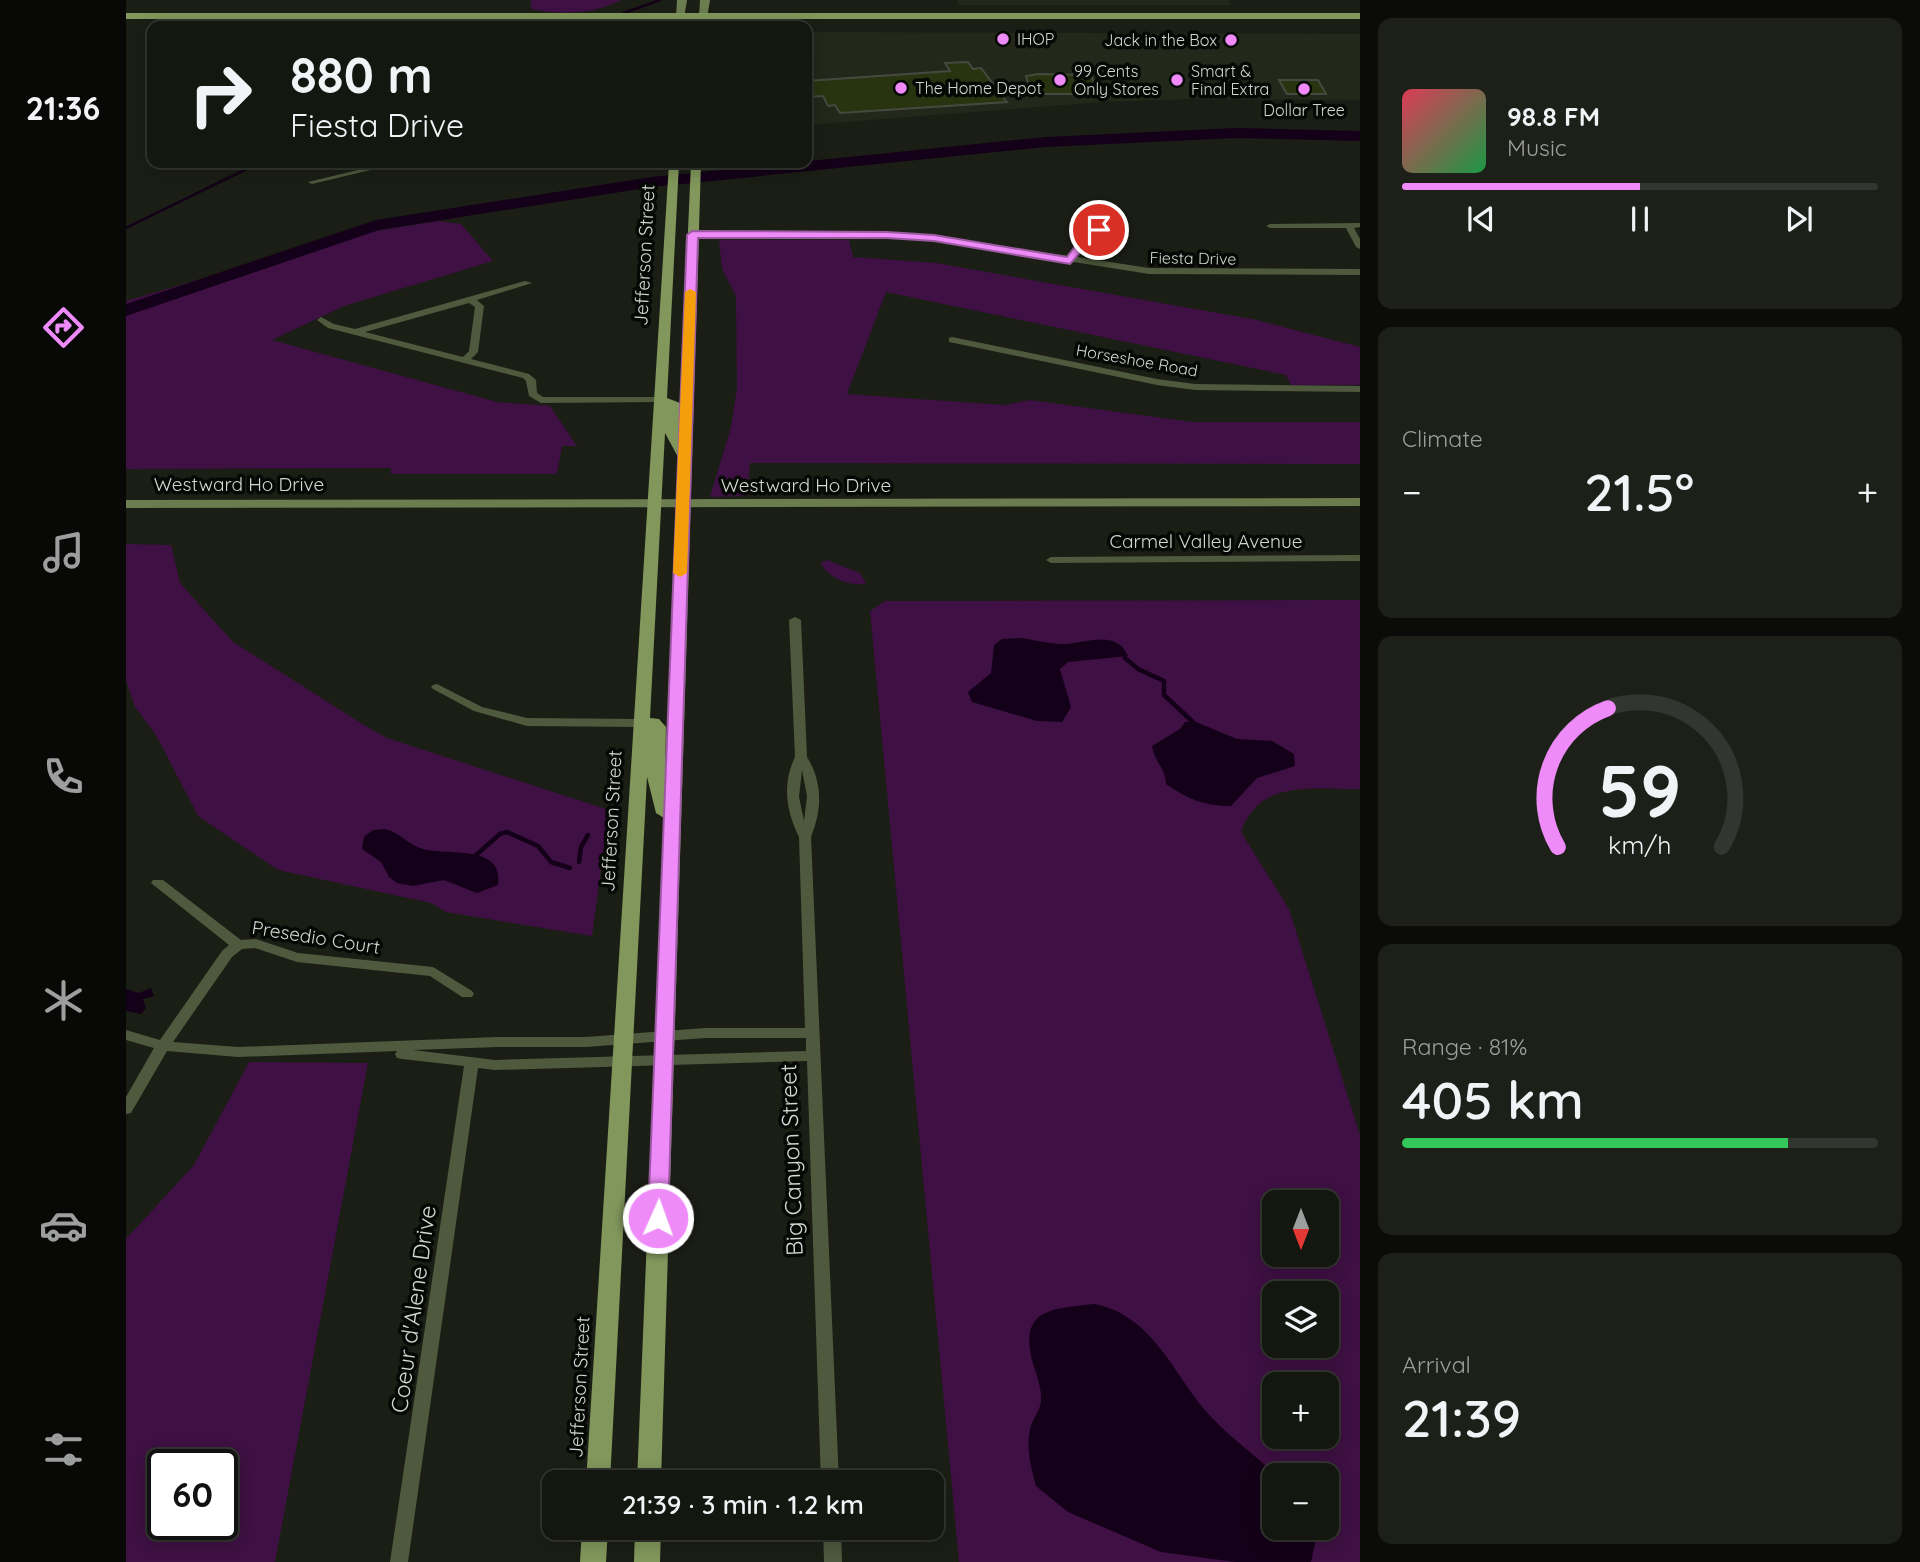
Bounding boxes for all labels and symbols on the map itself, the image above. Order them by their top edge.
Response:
place label: IHOP [1017,29,1054,49]
place label: Jack in the Box [1104,30,1217,50]
marker: IHOP [995,31,1011,47]
marker: Jack in the Box [1223,32,1239,48]
place label: 99 Cents Only Stores [1074,61,1159,99]
place label: Smart & Final Extra [1191,61,1269,99]
marker: 99 Cents Only Stores [1052,72,1068,88]
marker: Smart & Final Extra [1169,72,1185,88]
place label: The Home Depot [915,78,1042,98]
marker: The Home Depot [893,80,909,96]
marker: Dollar Tree [1296,81,1312,97]
place label: Dollar Tree [1263,100,1345,120]
street label: Jefferson Street [628,184,660,326]
pin [1069,200,1129,260]
street label: Fiesta Drive [1149,247,1237,269]
street label: Horseshoe Road [1075,339,1199,381]
street label: Westward Ho Drive [154,472,324,496]
street label: Westward Ho Drive [721,473,891,497]
street label: Carmel Valley Avenue [1110,529,1302,553]
street label: Jefferson Street [595,750,627,892]
street label: Presedio Court [250,915,382,959]
street label: Big Canyon Street [773,1063,809,1256]
position arrow [621,1181,695,1255]
north arrow [1262,1190,1339,1267]
street label: Coeur d'Alene Drive [384,1203,442,1415]
street label: Jefferson Street [563,1316,595,1458]
speed limit sign: 60 [147,1449,238,1540]

